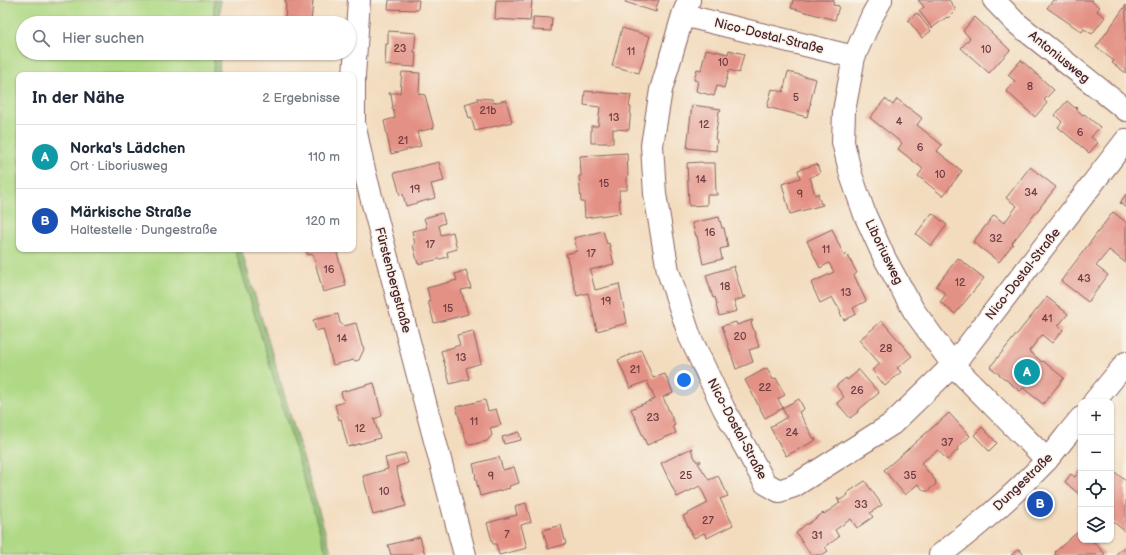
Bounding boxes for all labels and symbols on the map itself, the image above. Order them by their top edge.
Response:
street label: Nico-Dostal-Straße [713,15,826,57]
street label: Antoniusweg [1025,27,1093,87]
house number: 23 [393,42,407,55]
house number: 10 [981,43,992,56]
house number: 11 [627,45,635,58]
house number: 10 [718,56,729,69]
house number: 8 [1027,80,1033,93]
house number: 5 [793,91,799,104]
house number: 21b [480,104,496,117]
house number: 13 [608,111,620,124]
house number: 4 [896,115,903,128]
house number: 12 [699,118,710,131]
house number: 6 [1077,126,1084,139]
house number: 21 [398,134,408,147]
house number: 6 [917,141,924,154]
house number: 10 [935,168,946,181]
house number: 14 [696,173,707,186]
house number: 15 [599,177,609,190]
house number: 19 [410,183,420,196]
house number: 34 [1024,186,1038,199]
house number: 9 [797,188,803,201]
street label: Liboriusweg [861,217,907,287]
street label: Fürstenbergstraße [371,225,415,335]
street label: Nico-Dostal-Straße [982,225,1064,323]
house number: 16 [705,226,716,239]
house number: 32 [989,232,1003,245]
house number: 17 [425,238,435,251]
house number: 11 [822,243,830,256]
house number: 17 [586,247,596,260]
house number: 16 [324,263,335,276]
house number: 43 [1077,272,1091,285]
house number: 12 [955,276,966,289]
house number: 18 [720,280,730,293]
house number: 13 [840,286,852,299]
house number: 19 [601,295,611,308]
house number: 15 [443,302,453,315]
house number: 41 [1042,312,1052,325]
house number: 20 [734,330,747,343]
house number: 14 [337,332,348,345]
house number: 28 [880,342,892,355]
house number: 13 [455,351,467,364]
pin: A [1014,357,1040,387]
house number: 21 [630,363,640,376]
your location [674,370,694,390]
street label: Nico-Dostal-Straße [704,376,771,483]
house number: 22 [759,381,772,394]
house number: 26 [850,384,864,397]
house number: 23 [646,411,660,424]
house number: 11 [470,415,478,428]
house number: 12 [355,422,366,435]
house number: 24 [785,426,799,439]
house number: 37 [941,436,954,449]
street label: Dungestraße [990,449,1056,514]
house number: 25 [680,469,692,482]
house number: 35 [903,469,917,482]
house number: 9 [488,470,494,483]
house number: 10 [379,485,390,498]
pin: B [1027,489,1053,519]
house number: 33 [854,498,868,511]
house number: 27 [702,514,715,527]
house number: 7 [504,528,510,541]
house number: 31 [811,529,823,542]

